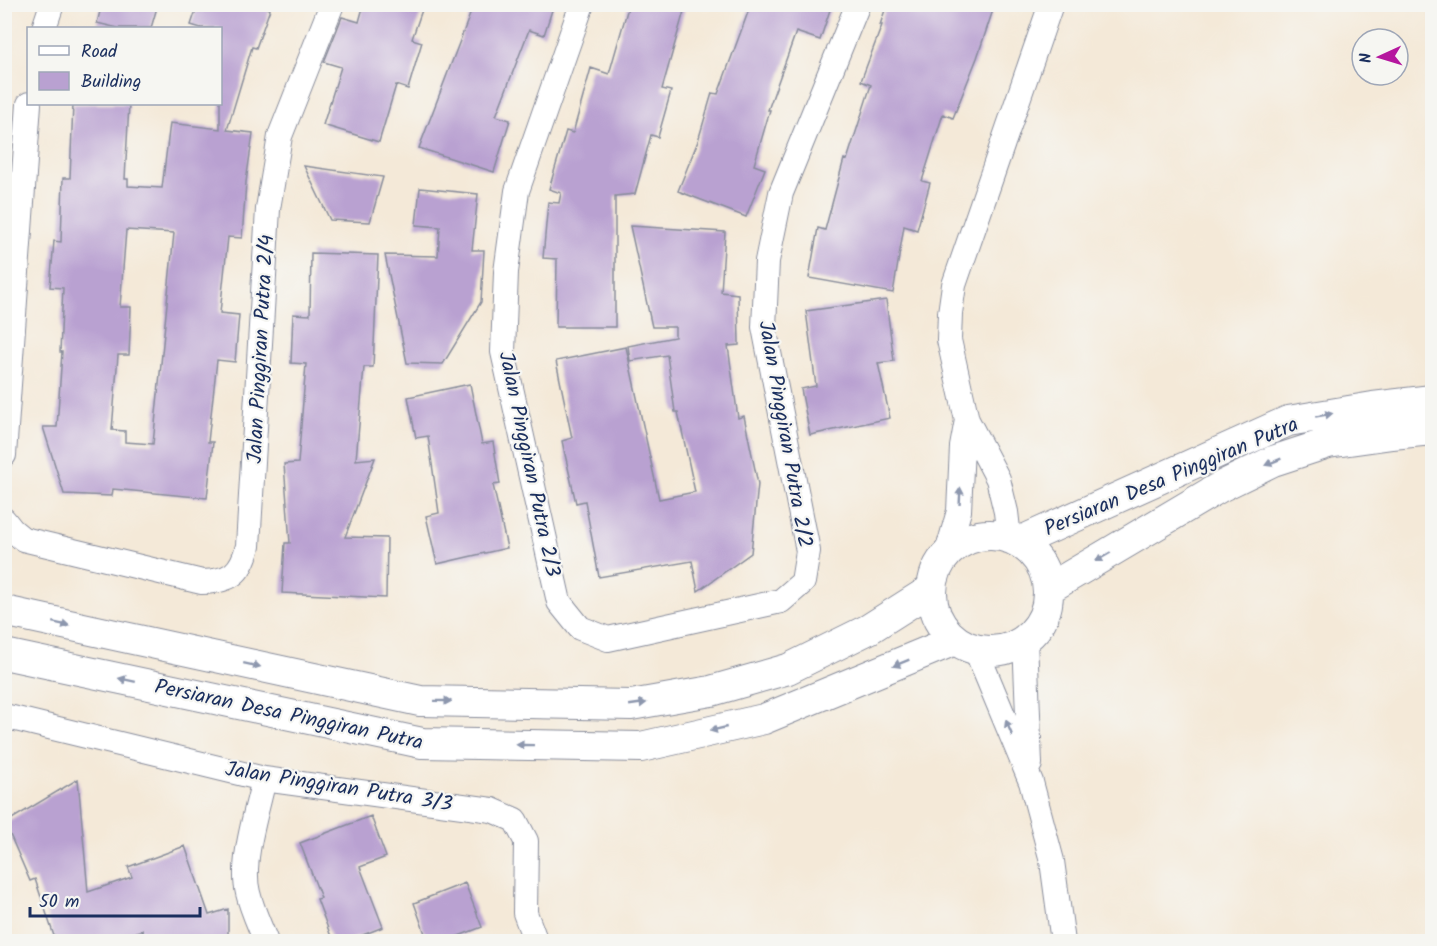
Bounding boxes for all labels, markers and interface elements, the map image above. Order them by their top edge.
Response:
legend [27,27,222,105]
north arrow [1350,27,1410,87]
text: Road [81,38,118,67]
text: N [1354,52,1379,64]
text: Building [81,68,141,97]
street label: Jalan Pinggiran Putra 2/4 [239,234,284,464]
street label: Jalan Pinggiran Putra 2/2 [748,318,821,550]
street label: Jalan Pinggiran Putra 2/3 [489,349,569,580]
street label: Persiaran Desa Pinggiran Putra [1039,409,1304,546]
one-way arrow [1315,410,1334,419]
one-way arrow [1264,457,1282,467]
one-way arrow [955,486,964,505]
one-way arrow [1095,551,1111,562]
one-way arrow [52,620,71,629]
one-way arrow [892,658,910,668]
one-way arrow [243,661,262,670]
street label: Persiaran Desa Pinggiran Putra [151,671,426,760]
one-way arrow [117,675,136,685]
one-way arrow [434,697,453,706]
one-way arrow [629,699,648,708]
one-way arrow [1004,718,1014,736]
one-way arrow [708,725,727,734]
one-way arrow [516,740,535,749]
street label: Jalan Pinggiran Putra 3/3 [223,753,455,822]
scale bar [30,880,200,918]
text: 50 m [39,888,79,917]

